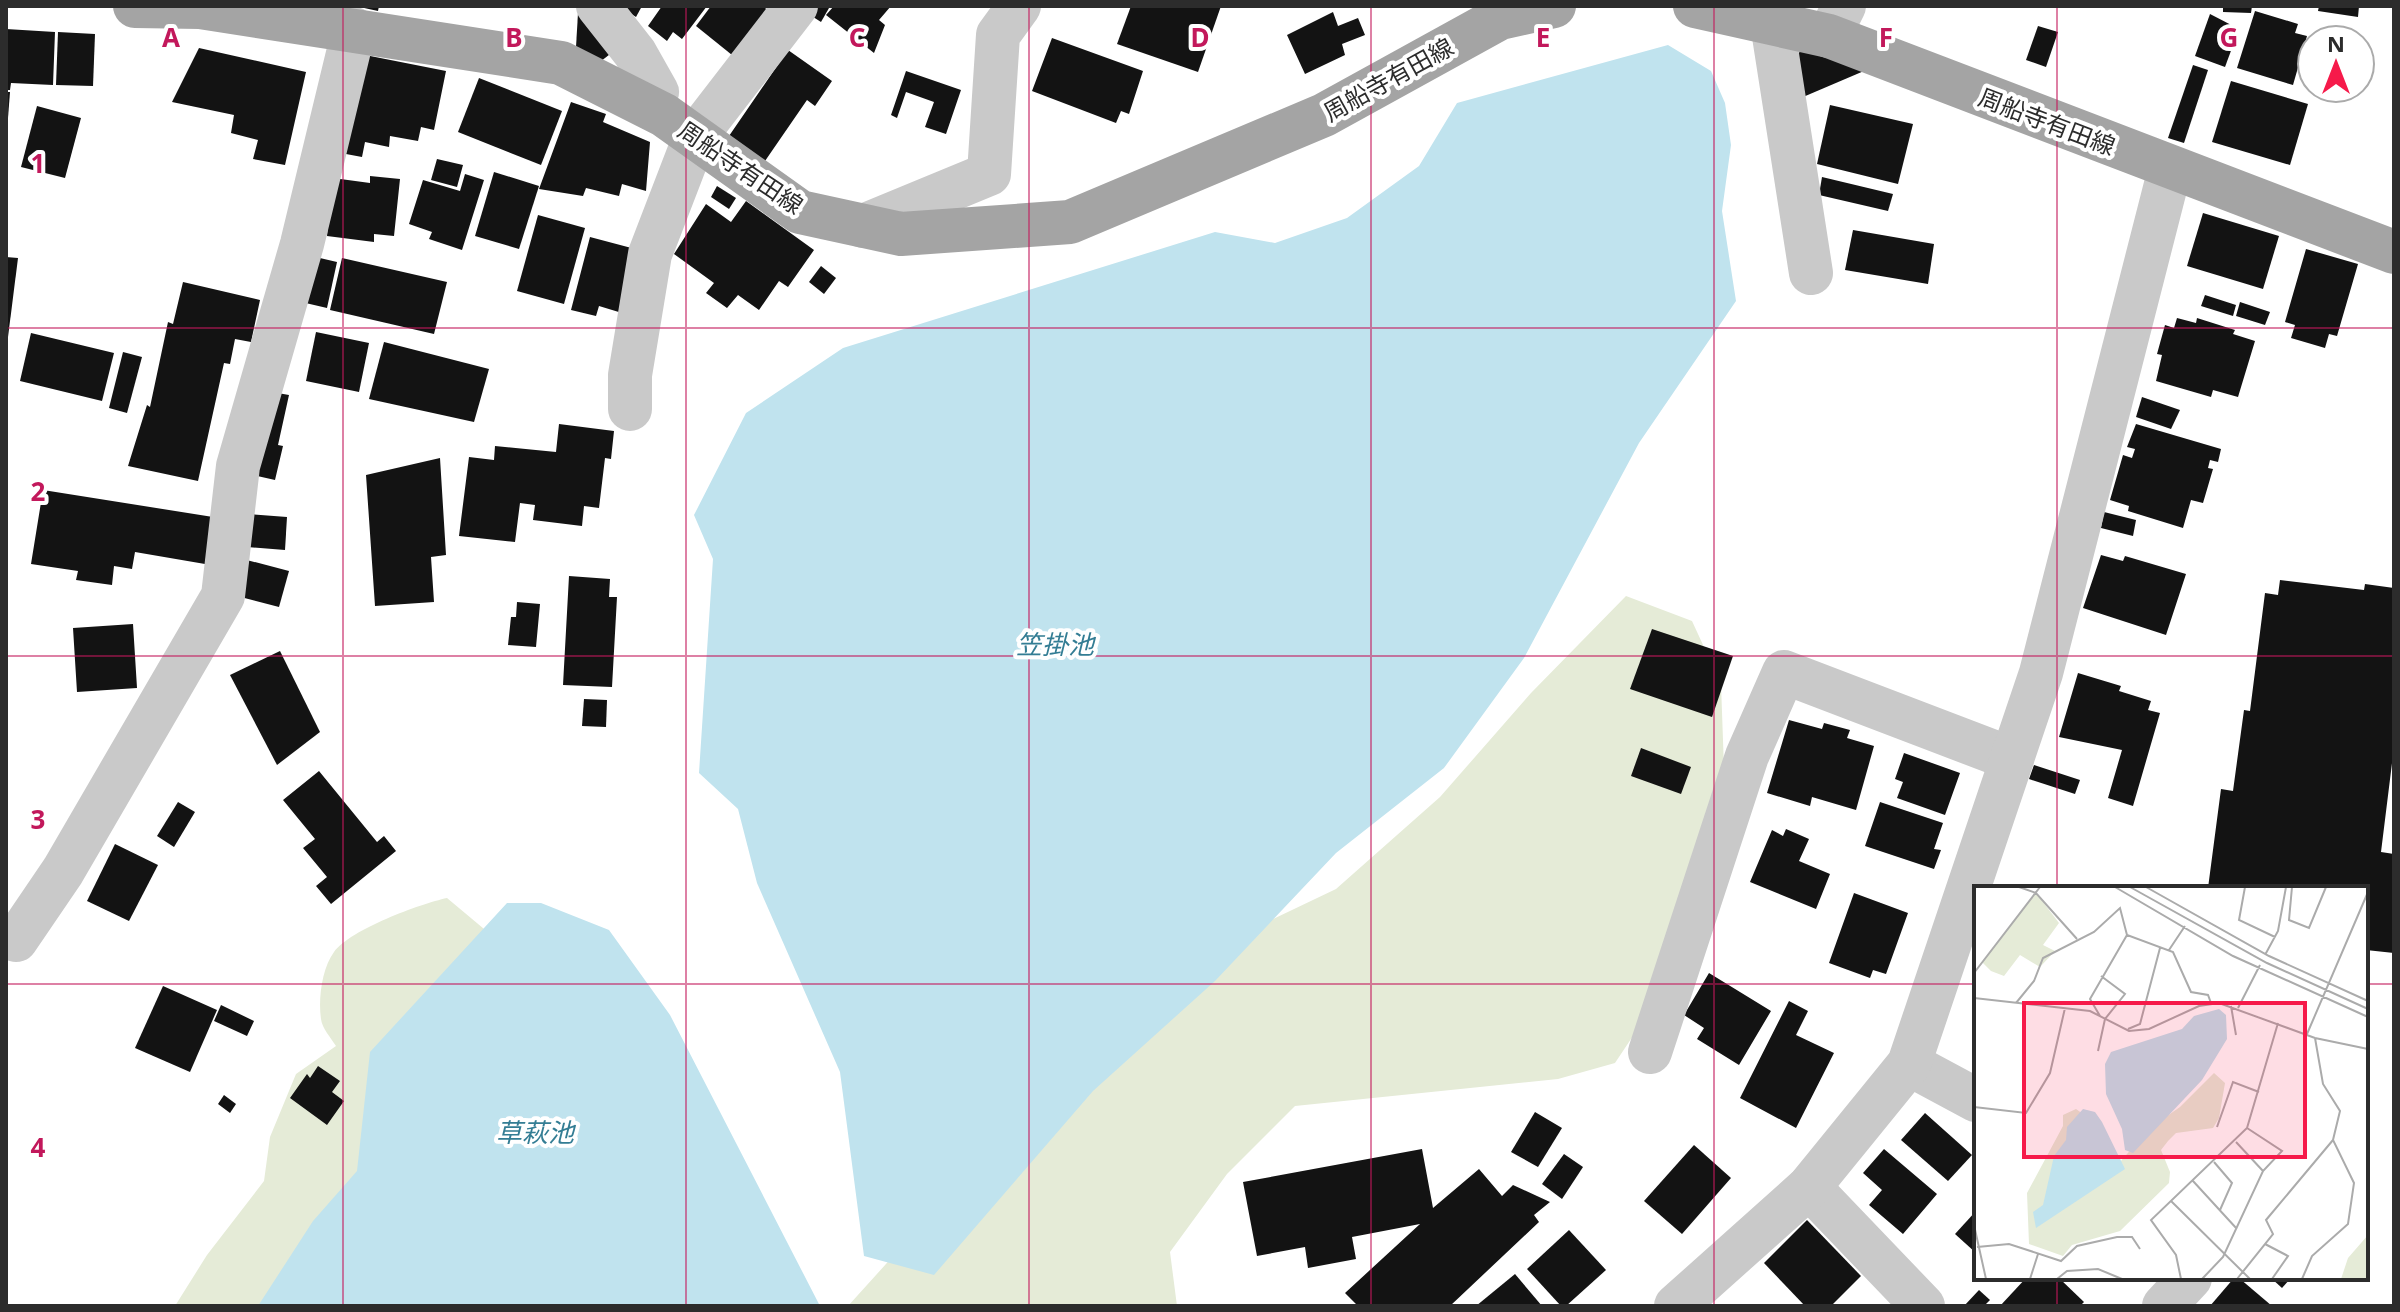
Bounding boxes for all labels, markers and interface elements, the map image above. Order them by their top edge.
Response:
text: A [162,19,180,55]
text: B [505,19,523,55]
text: C [849,19,865,55]
text: D [1190,19,1210,55]
text: E [1536,19,1550,55]
text: F [1879,19,1893,55]
text: G [2220,19,2238,55]
north arrow [2296,24,2376,104]
text: N [2327,28,2345,58]
street label: 周船寺有田線 [1317,30,1459,128]
street label: 周船寺有田線 [1974,80,2120,162]
street label: 周船寺有田線 [672,113,810,221]
text: 1 [31,145,45,181]
text: 2 [31,473,46,509]
water label: 笠掛池 [1016,626,1097,662]
text: 3 [31,801,45,837]
inset map [1974,886,2368,1280]
water label: 草萩池 [496,1114,577,1150]
text: 4 [31,1129,46,1165]

